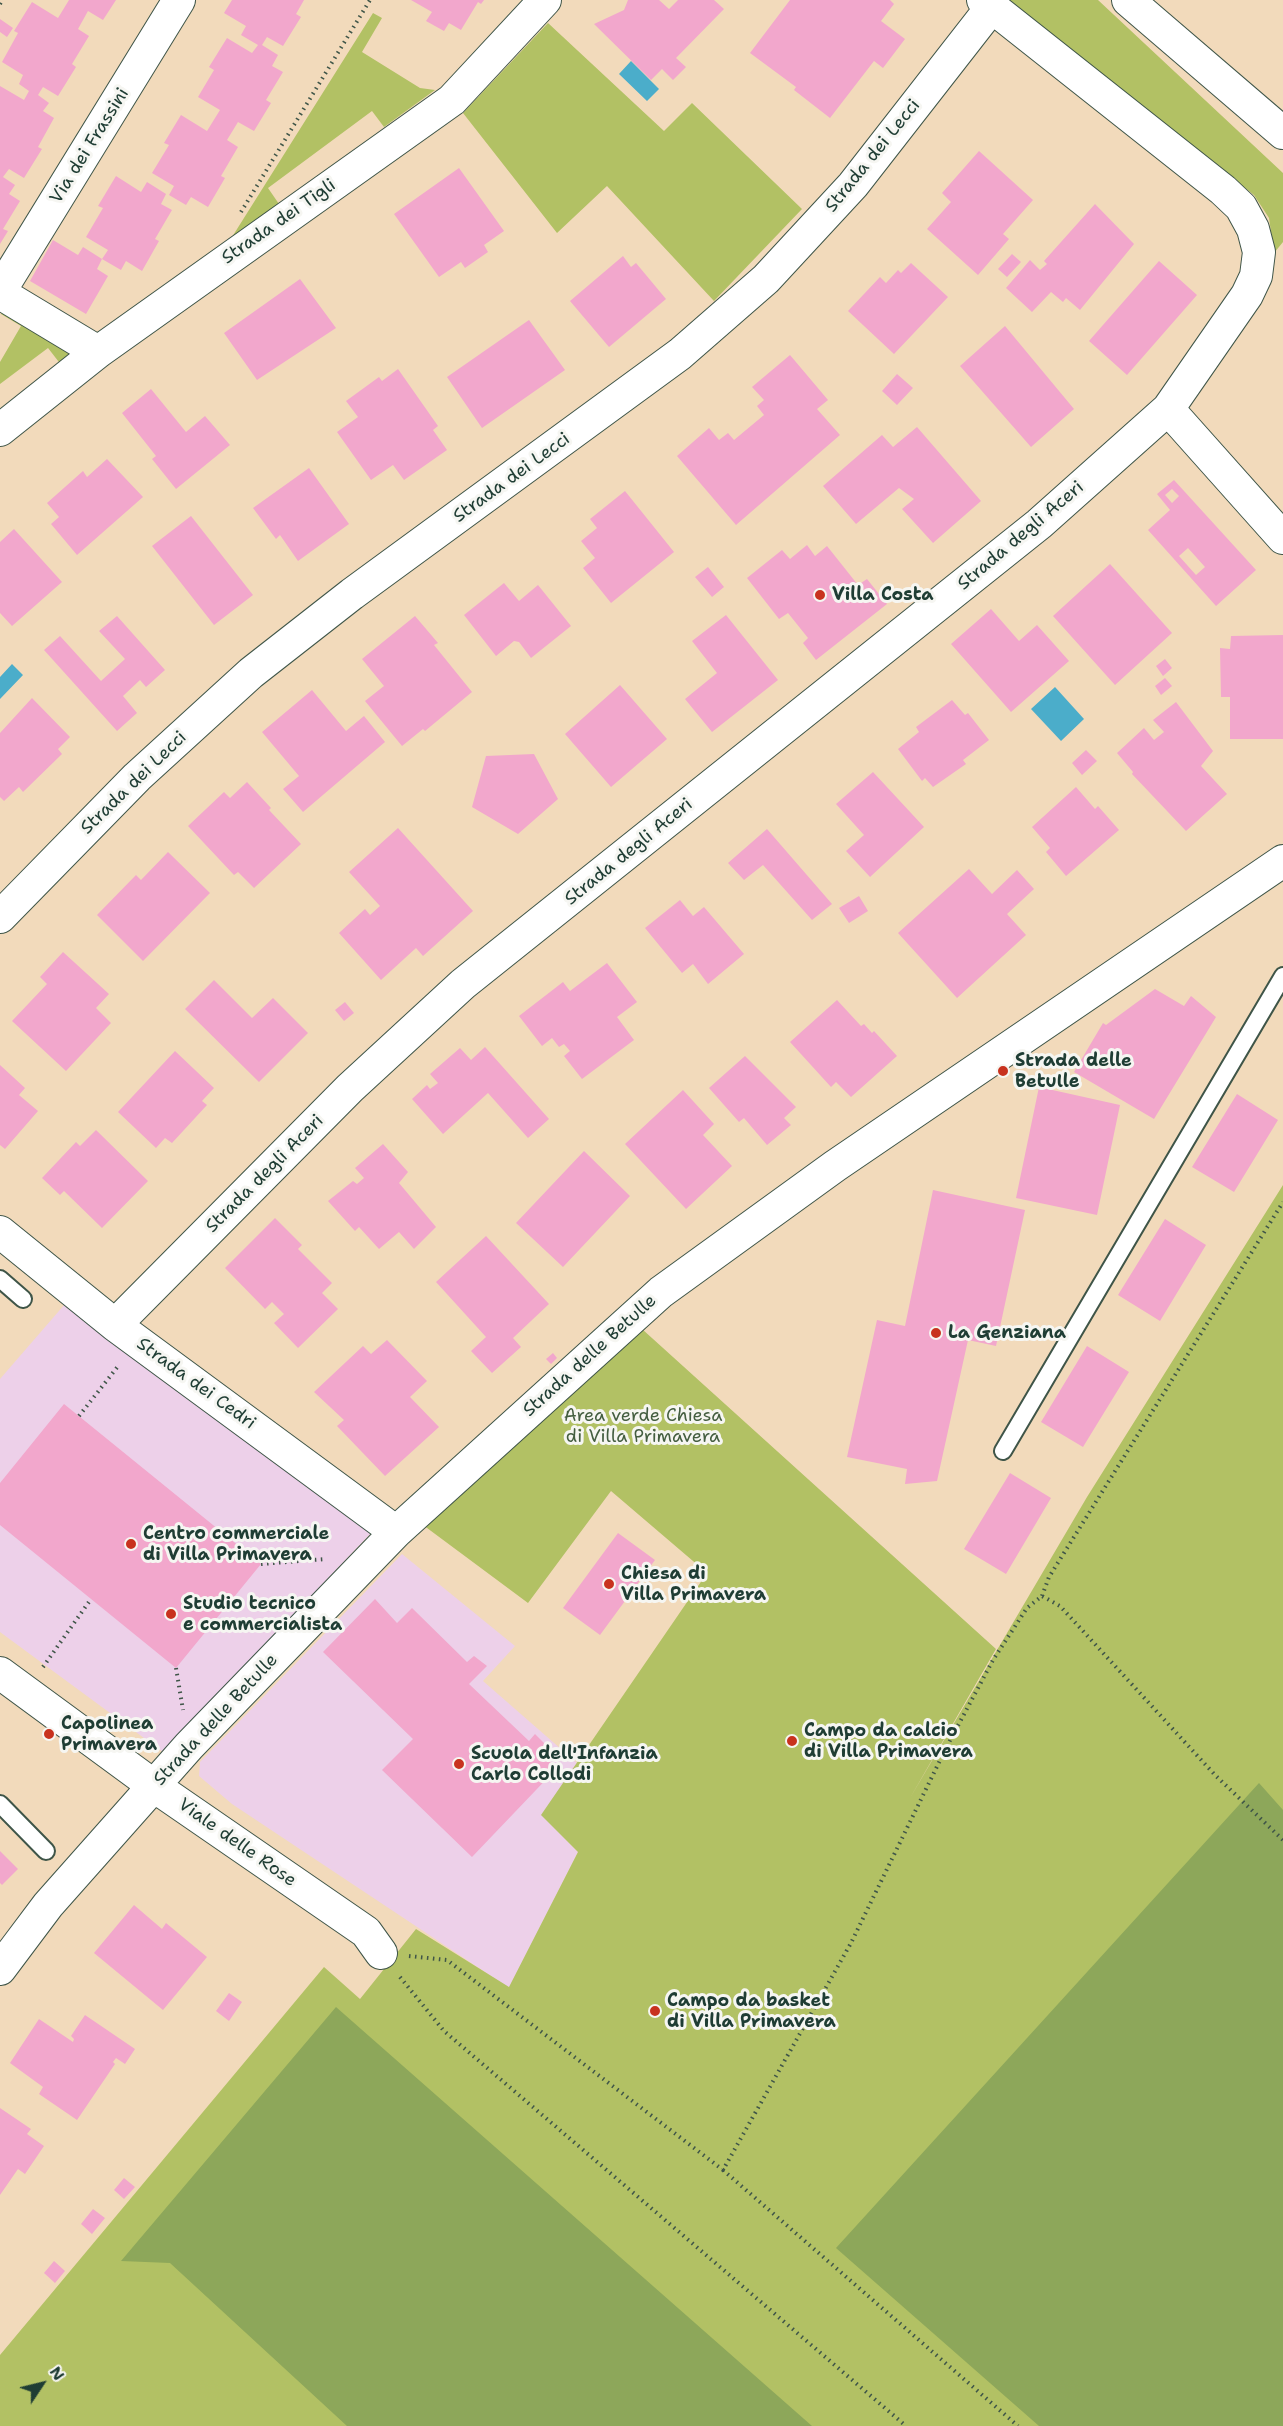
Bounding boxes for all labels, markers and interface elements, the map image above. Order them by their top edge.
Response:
street label: Via dei Frassini [46,84,134,208]
street label: Strada dei Lecci [821,95,925,217]
street label: Strada dei Tigli [218,175,340,269]
street label: Strada dei Lecci [449,428,575,528]
street label: Strada degli Aceri [954,477,1088,595]
place label: Villa Costa [832,584,934,606]
marker: Villa Costa [813,588,827,602]
street label: Strada dei Lecci [77,727,191,839]
street label: Strada degli Aceri [561,794,697,910]
place label: Strada delle Betulle [1015,1050,1132,1092]
marker: Strada delle Betulle [996,1064,1010,1078]
street label: Strada degli Aceri [201,1110,329,1238]
street label: Strada delle Betulle [519,1290,661,1422]
place label: La Genziana [948,1322,1066,1344]
marker: La Genziana [929,1326,943,1340]
street label: Strada dei Cedri [132,1334,260,1434]
park label: Area verde Chiesa di Villa Primavera [564,1405,722,1448]
place label: Centro commerciale di Villa Primavera [143,1523,329,1565]
marker: Centro commerciale di Villa Primavera [124,1537,138,1551]
place label: Chiesa di Villa Primavera [621,1563,766,1606]
marker: Chiesa di Villa Primavera [602,1577,616,1591]
place label: Studio tecnico e commercialista [183,1593,342,1636]
marker: Studio tecnico e commercialista [164,1607,178,1621]
street label: Strada delle Betulle [149,1650,283,1790]
place label: Capolinea Primavera [61,1713,157,1756]
place label: Campo da calcio di Villa Primavera [804,1720,973,1762]
marker: Capolinea Primavera [42,1727,56,1741]
marker: Campo da calcio di Villa Primavera [785,1734,799,1748]
place label: Scuola dell'Infanzia Carlo Collodi [471,1743,658,1786]
marker: Scuola dell'Infanzia Carlo Collodi [452,1757,466,1771]
street label: Viale delle Rose [174,1794,300,1892]
place label: Campo da basket di Villa Primavera [667,1990,836,2032]
marker: Campo da basket di Villa Primavera [648,2004,662,2018]
north arrow [12,2354,72,2414]
text: N [45,2362,69,2385]

